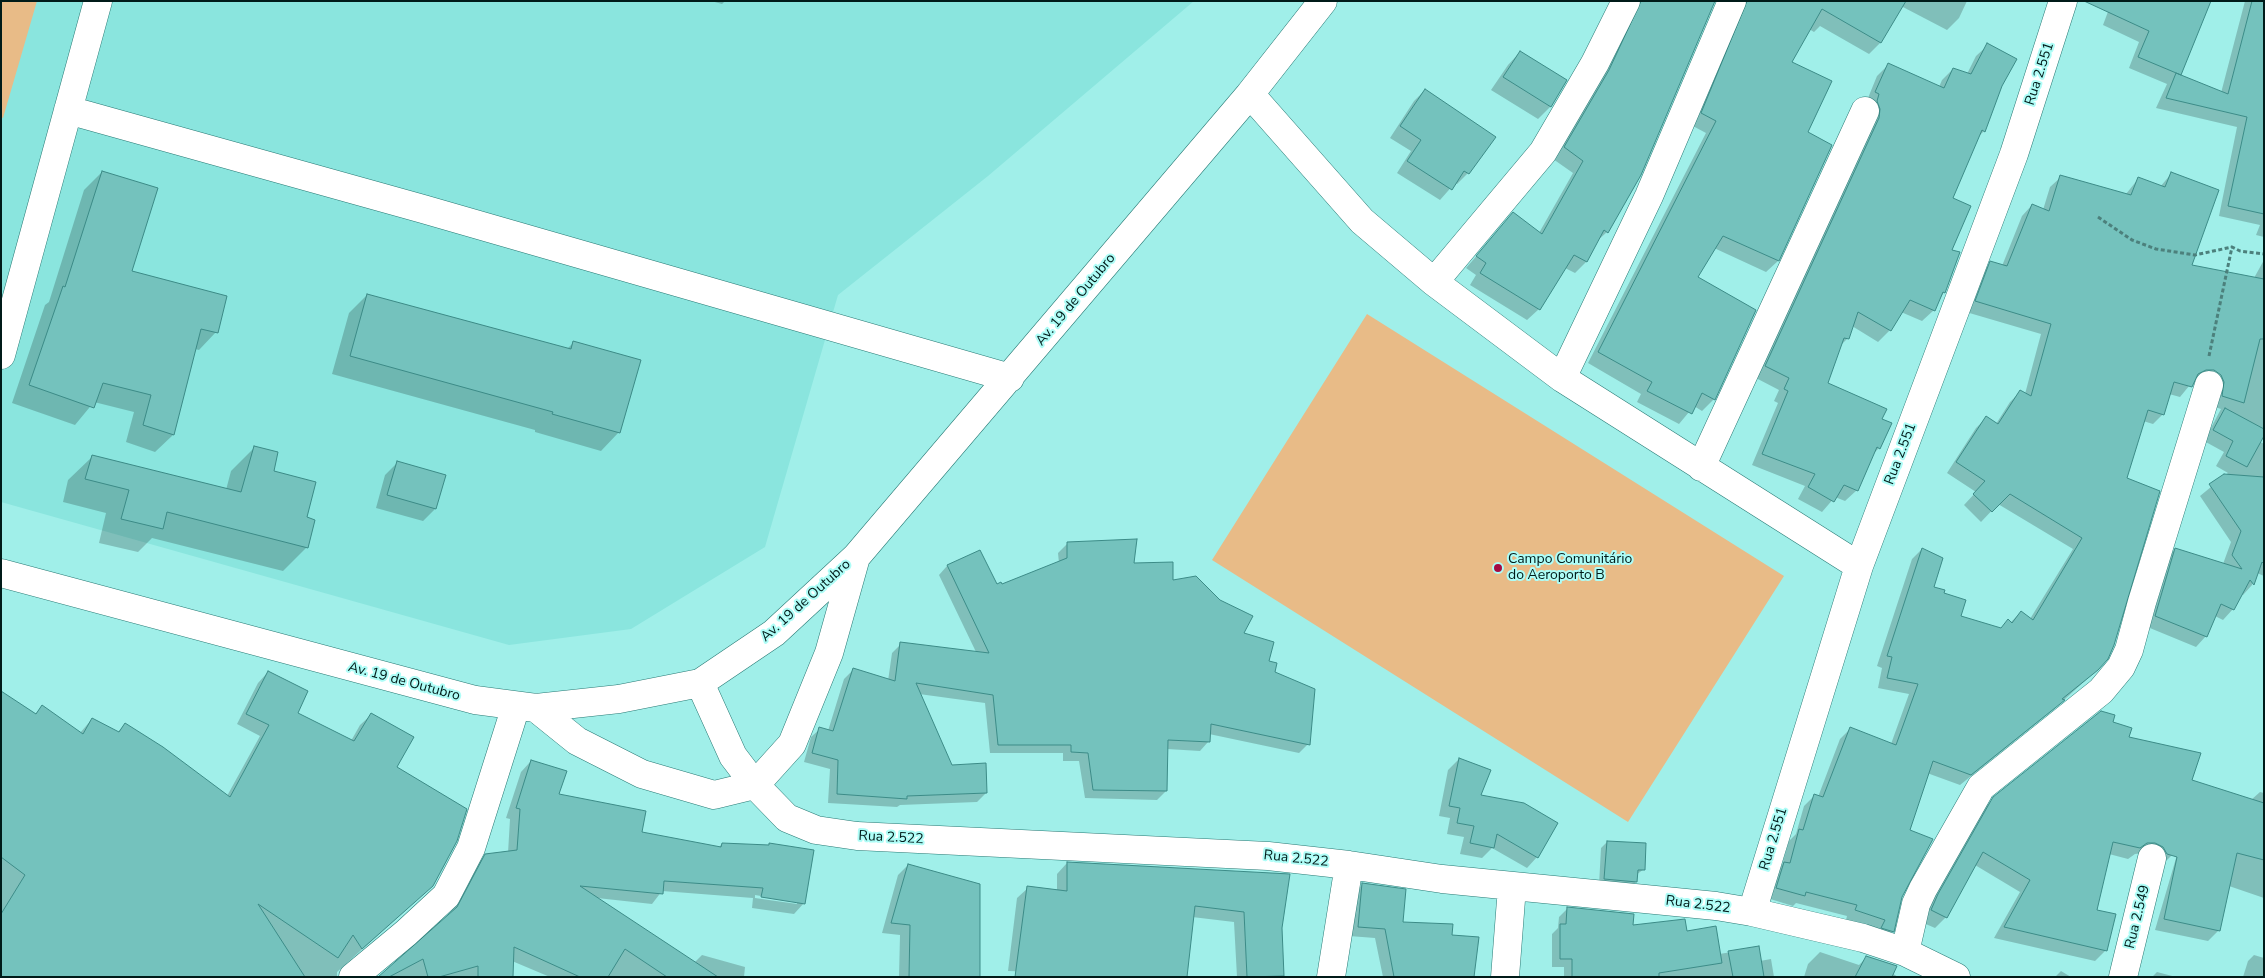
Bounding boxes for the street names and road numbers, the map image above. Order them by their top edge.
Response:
street label: Rua 2.551 [2022,40,2058,108]
street label: Av. 19 de Outubro [1033,251,1119,349]
street label: Rua 2.551 [1882,421,1920,487]
street label: Av. 19 de Outubro [758,556,854,646]
street label: Av. 19 de Outubro [346,659,462,705]
street label: Rua 2.551 [1756,805,1792,873]
street label: Rua 2.522 [858,828,924,848]
street label: Rua 2.522 [1263,847,1329,871]
street label: Rua 2.549 [2122,883,2154,951]
street label: Rua 2.522 [1665,893,1731,917]

